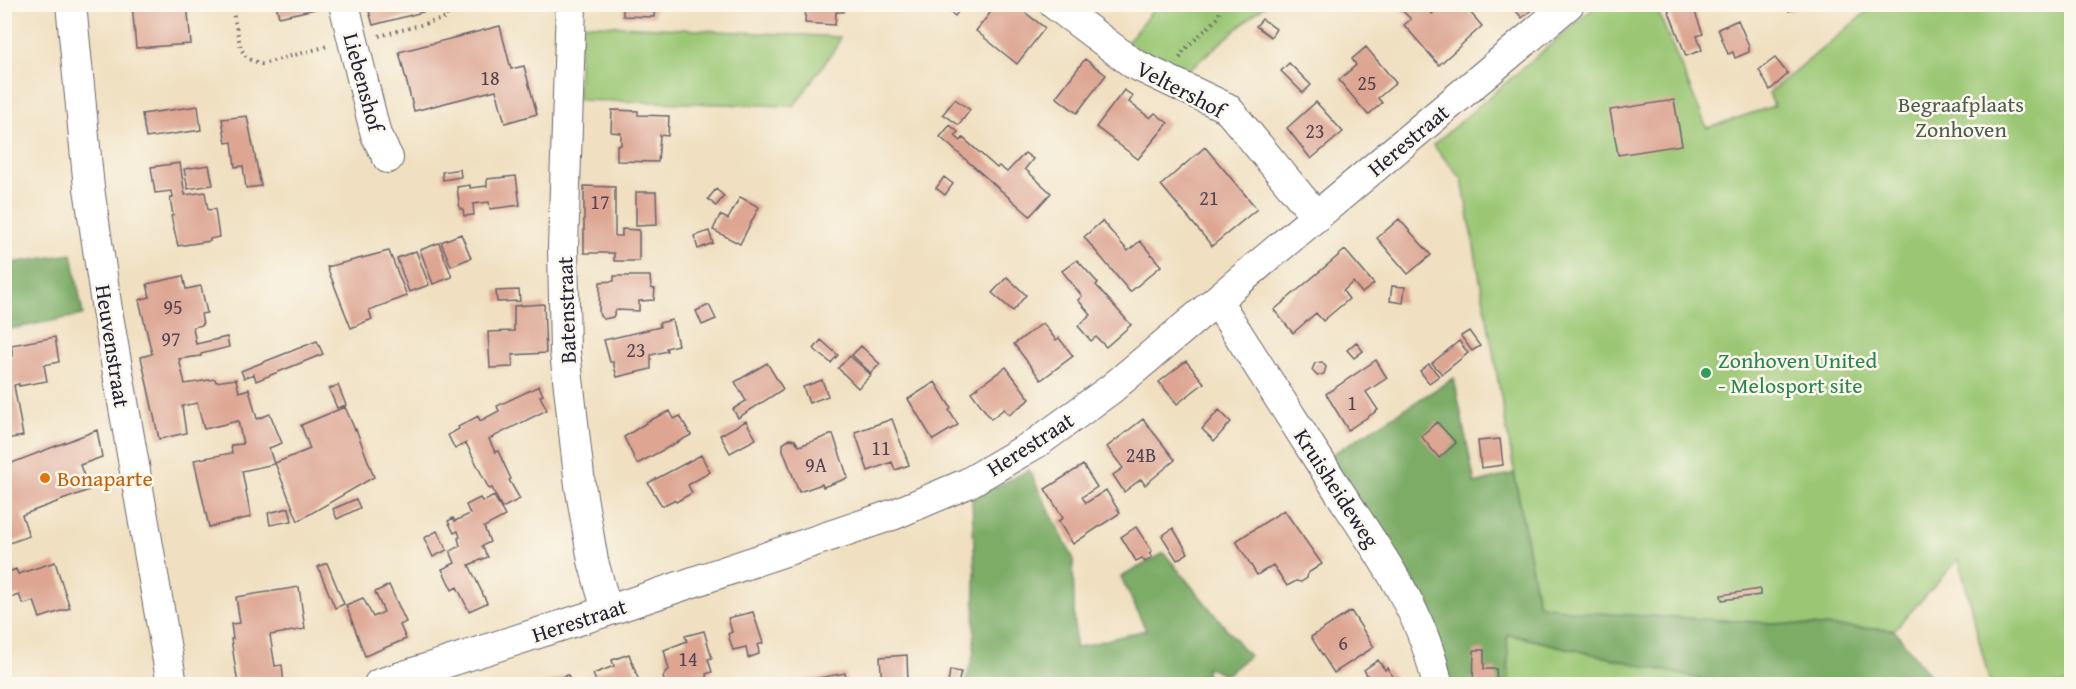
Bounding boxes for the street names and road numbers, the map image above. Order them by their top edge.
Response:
street label: Liebenshof [336,29,393,138]
street label: Veltershof [1131,52,1234,127]
street label: Herestraat [1360,96,1456,184]
street label: Batenstraat [548,256,584,364]
street label: Heuvenstraat [88,282,139,410]
street label: Herestraat [980,404,1080,484]
street label: Kruisheideweg [1286,422,1388,554]
street label: Herestraat [527,590,631,650]

